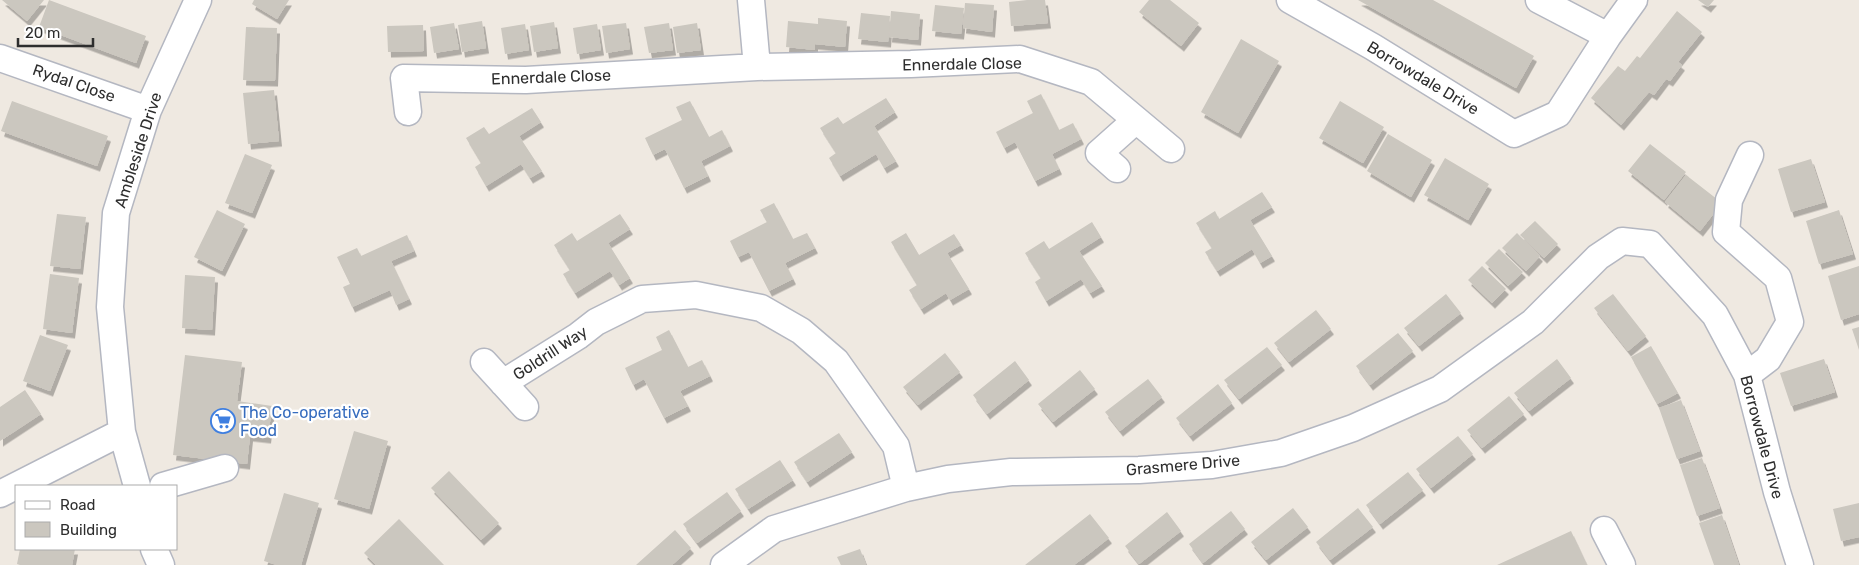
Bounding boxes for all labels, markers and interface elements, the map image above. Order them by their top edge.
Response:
scale bar [18,15,92,47]
text: 20 m [25,24,60,42]
street label: Borrowdale Drive [1364,37,1482,119]
street label: Ennerdale Close [902,53,1022,75]
street label: Rydal Close [30,60,118,106]
street label: Ennerdale Close [491,65,611,89]
street label: Ambleside Drive [110,90,166,210]
street label: Goldrill Way [509,322,591,384]
street label: Borrowdale Drive [1736,373,1788,501]
place label: The Co-operative Food [240,403,369,440]
supermarket icon: The Co-operative Food [210,408,236,434]
street label: Grasmere Drive [1125,451,1241,479]
legend [15,485,178,550]
text: Road [60,496,96,514]
text: Building [60,521,117,539]

